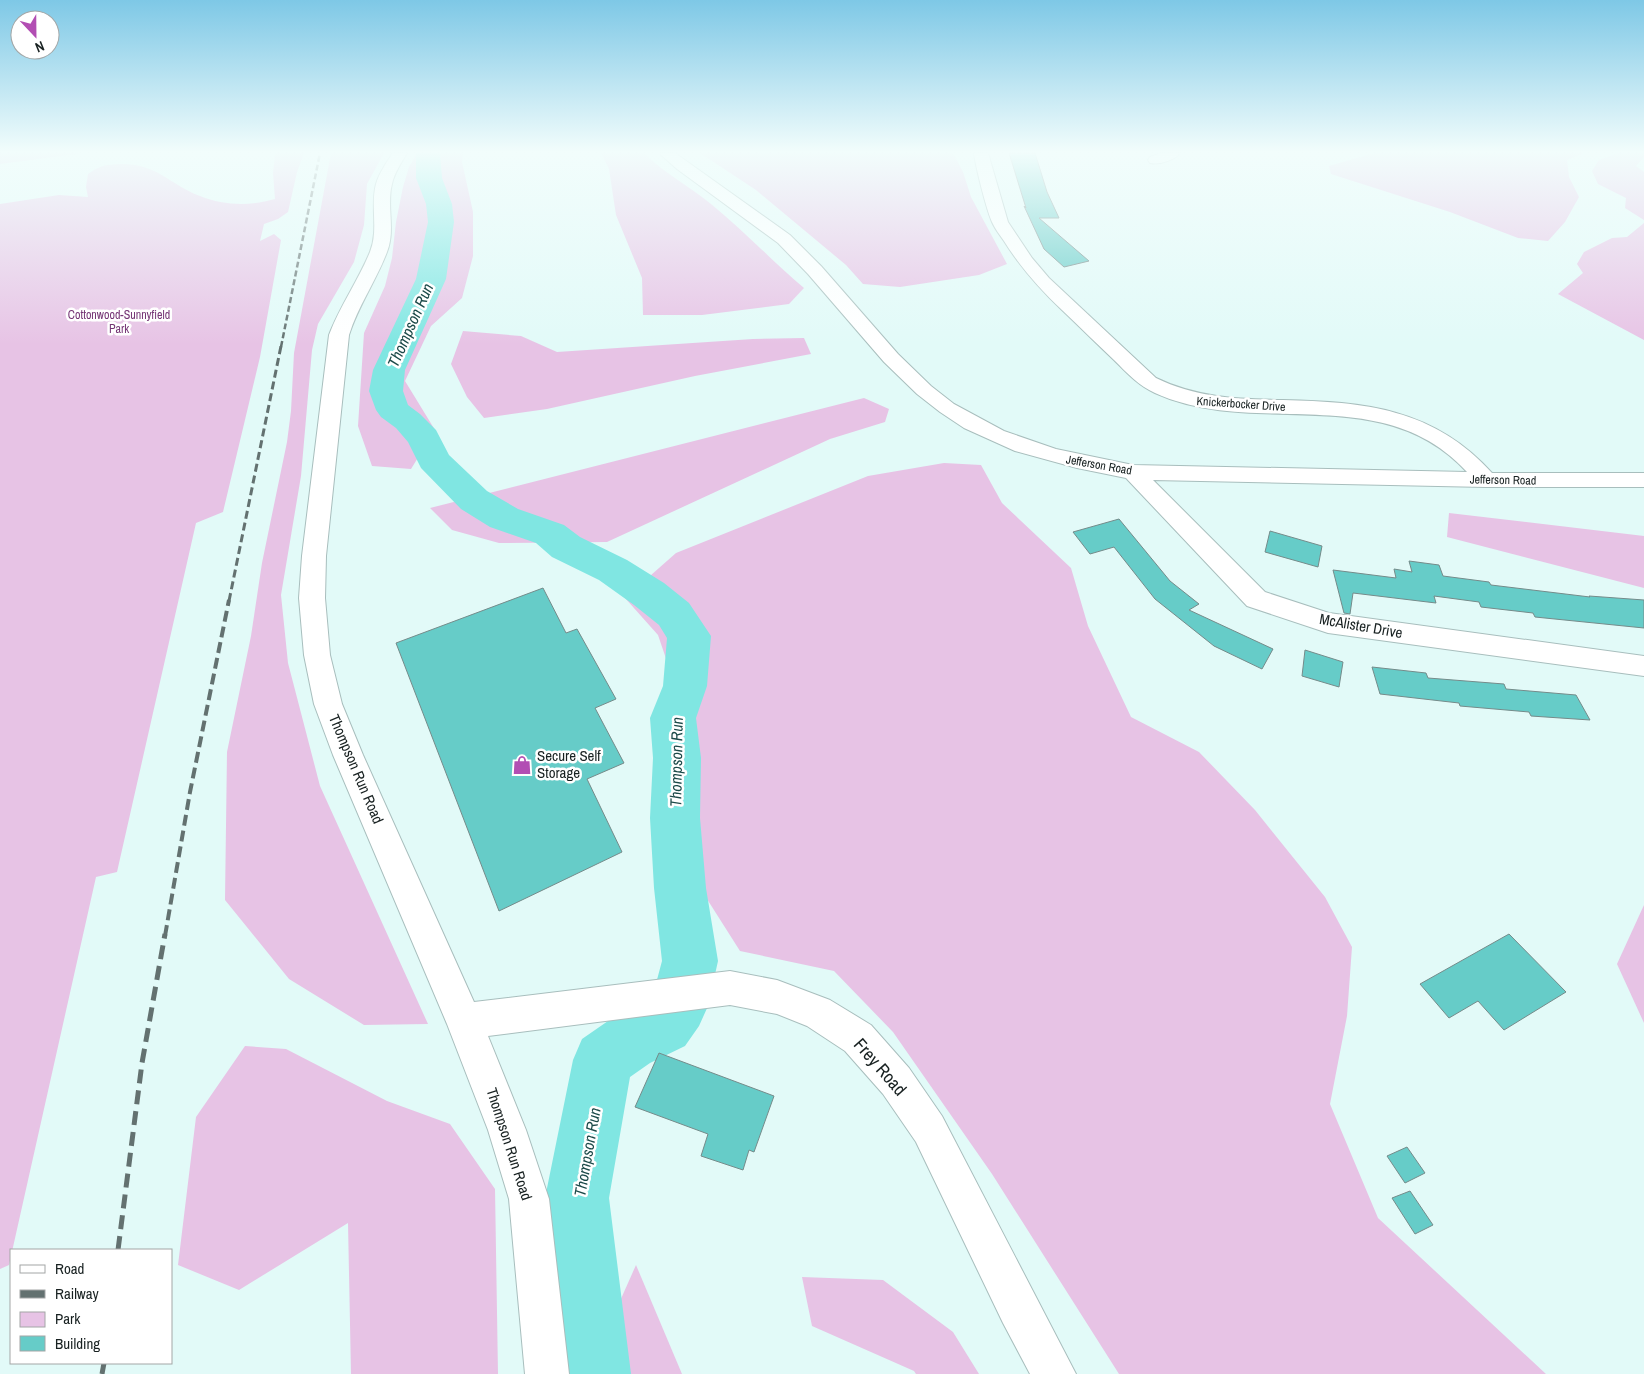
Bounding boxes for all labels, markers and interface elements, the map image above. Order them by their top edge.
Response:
north arrow [10,10,60,60]
text: N [33,37,47,57]
water label: Thompson Run [382,280,438,370]
park label: Cottonwood-Sunnyfield Park [68,307,170,337]
street label: Knickerbocker Drive [1196,393,1286,415]
street label: Jefferson Road [1065,451,1133,479]
street label: Jefferson Road [1470,471,1536,489]
street label: McAlister Drive [1318,608,1404,643]
street label: Thompson Run Road [324,711,389,827]
water label: Thompson Run [664,717,688,807]
place label: Secure Self Storage [537,745,601,783]
shop icon: Secure Self Storage [511,754,533,776]
street label: Frey Road [848,1032,912,1101]
street label: Thompson Run Road [481,1085,538,1203]
water label: Thompson Run [568,1106,606,1198]
legend [10,1249,172,1364]
text: Road [55,1258,84,1279]
text: Railway [55,1283,100,1304]
text: Park [55,1308,81,1329]
text: Building [55,1333,100,1354]

